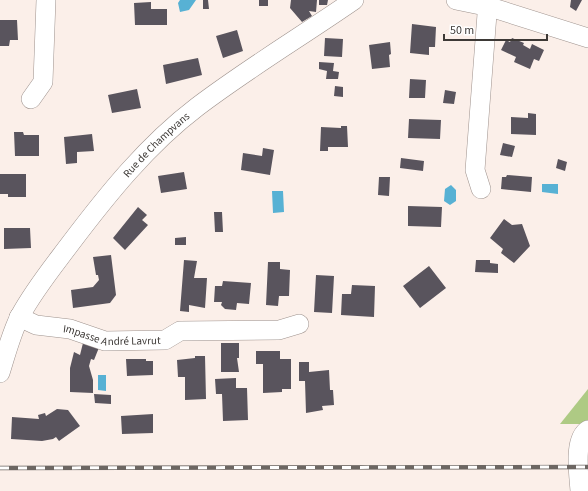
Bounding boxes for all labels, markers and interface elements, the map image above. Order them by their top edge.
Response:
scale bar [444,16,547,42]
text: 50 m [450,22,474,39]
street label: Rue de Champvans [119,108,193,180]
street label: Impasse André Lavrut [62,321,161,349]

